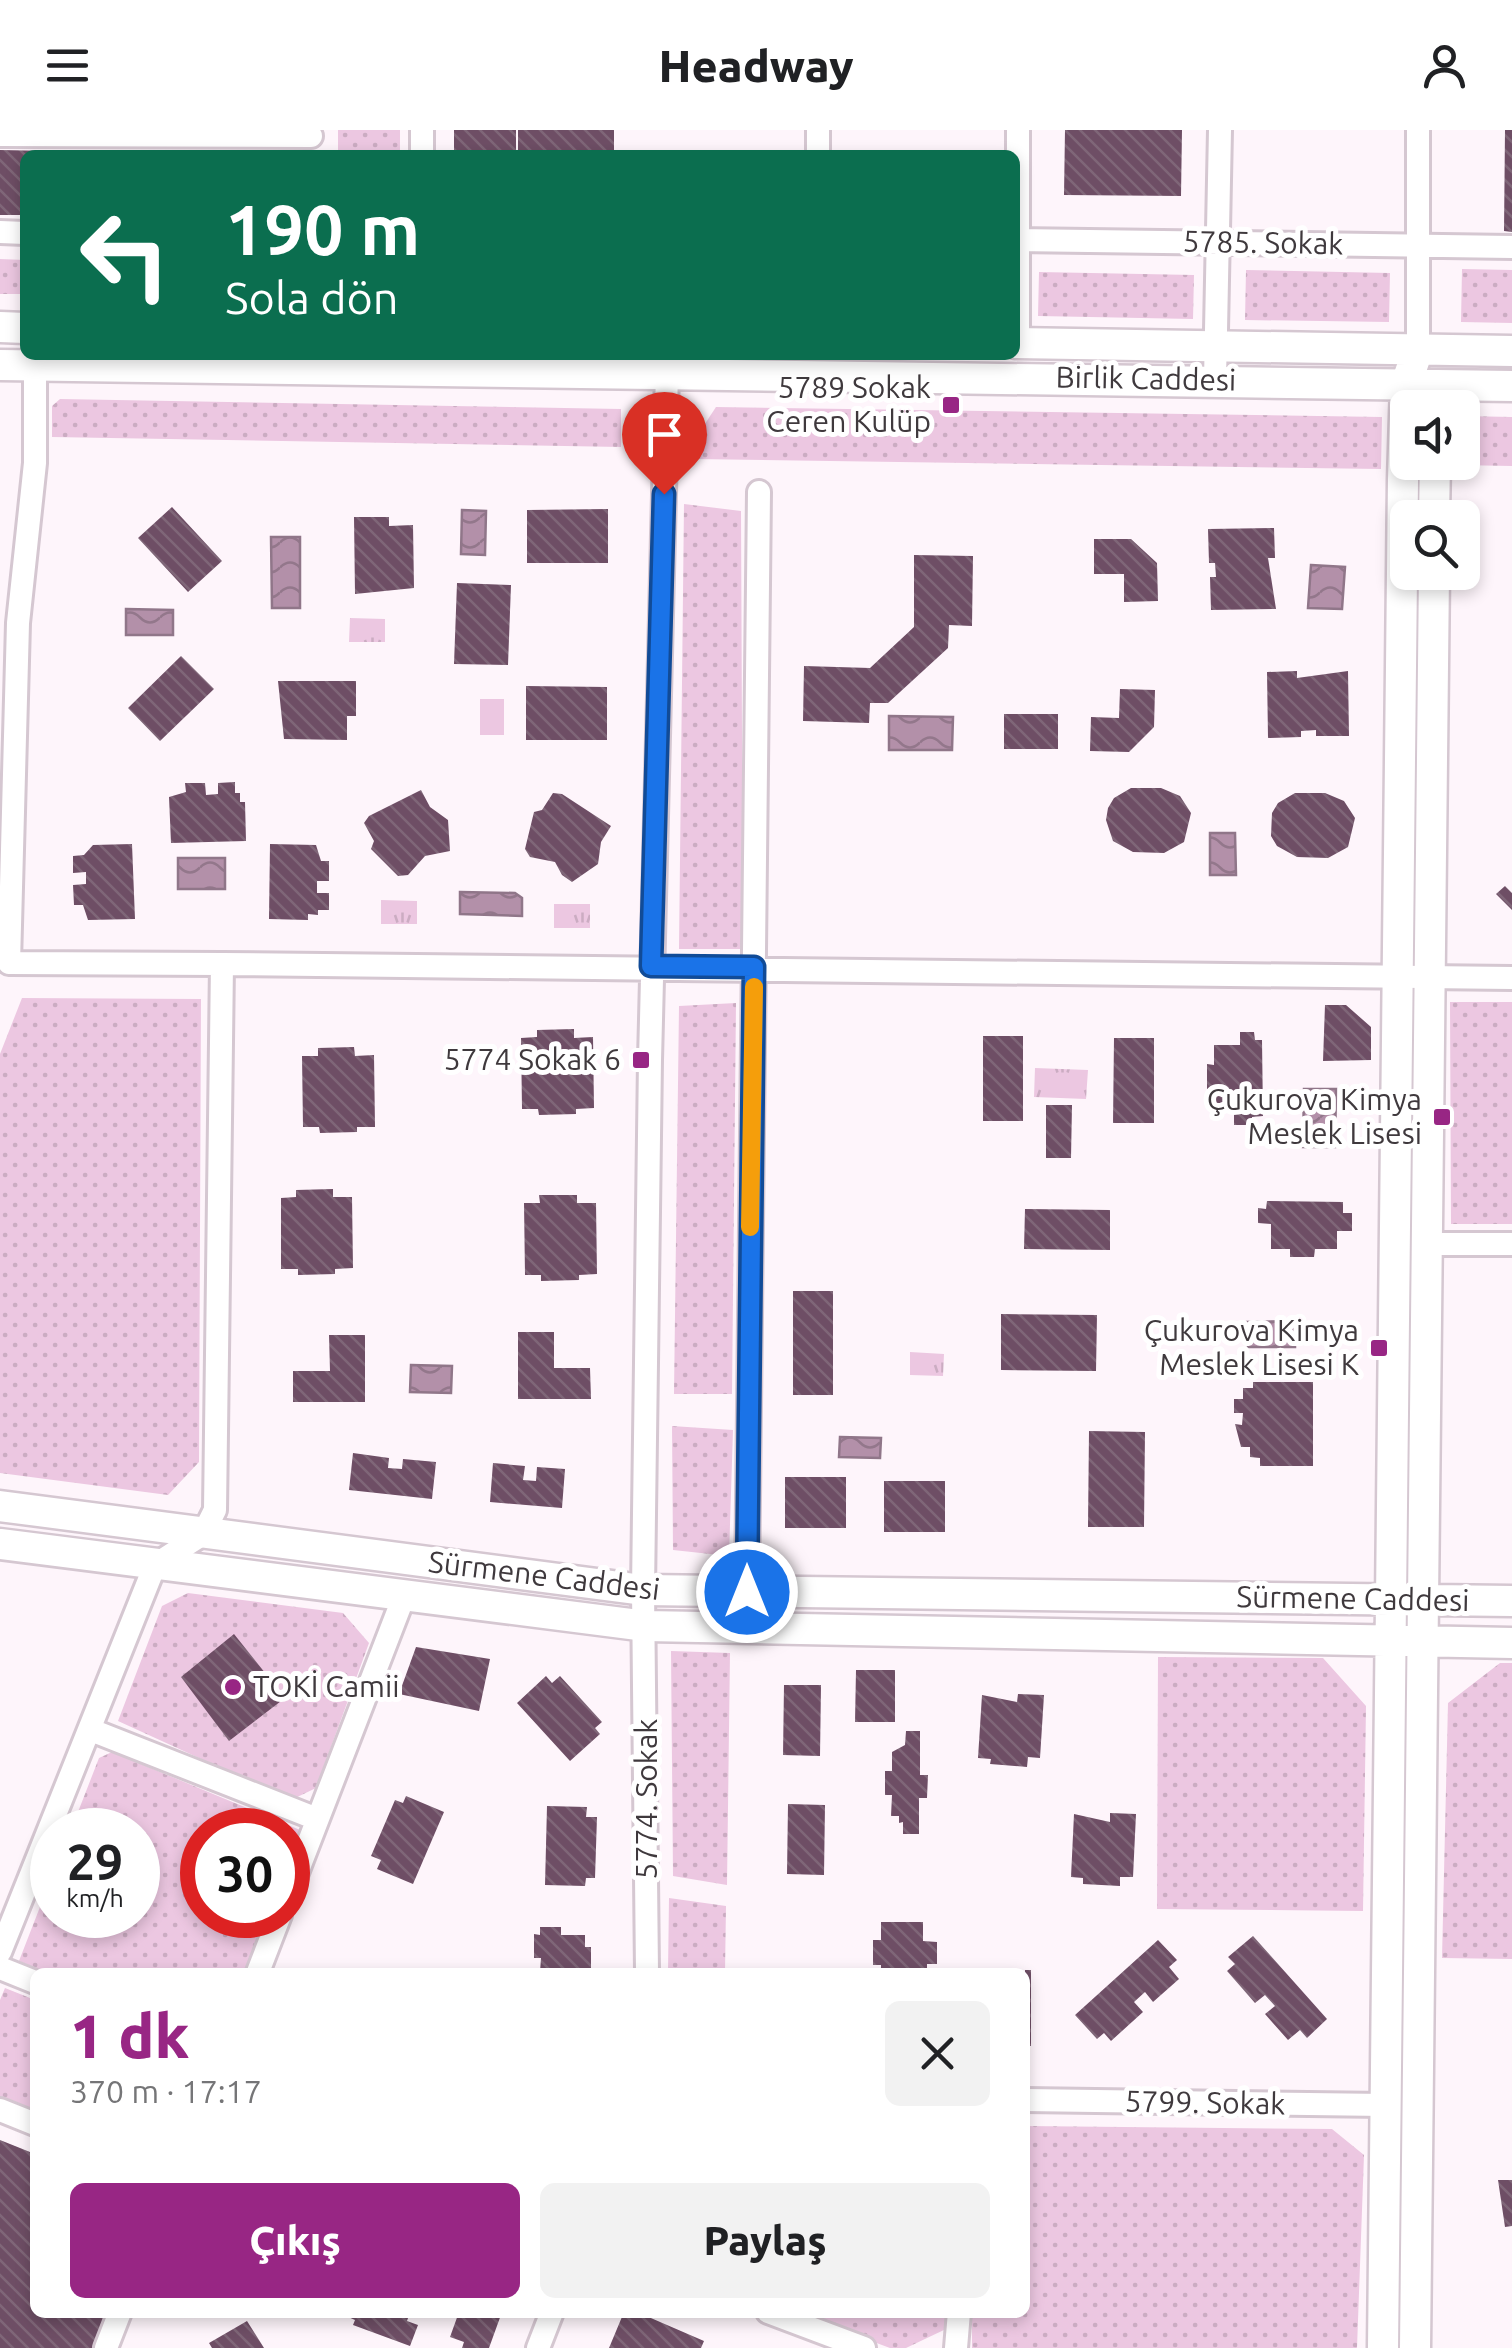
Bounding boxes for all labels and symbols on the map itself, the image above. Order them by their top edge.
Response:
street label: 5785. Sokak [1182,224,1344,260]
street label: Birlik Caddesi [1055,359,1237,397]
place label: 5789 Sokak Ceren Kulüp [766,370,931,438]
pin [622,392,707,495]
marker: 5789 Sokak Ceren Kulüp [940,394,962,416]
place label: 5774 Sokak 6 [444,1042,621,1076]
marker: 5774 Sokak 6 [630,1049,652,1071]
place label: Çukurova Kimya Meslek Lisesi [1207,1082,1422,1150]
marker: Çukurova Kimya Meslek Lisesi [1431,1106,1453,1128]
place label: Çukurova Kimya Meslek Lisesi K [1144,1313,1359,1381]
marker: Çukurova Kimya Meslek Lisesi K [1368,1337,1390,1359]
position arrow [695,1540,799,1644]
street label: Sürmene Caddesi [426,1544,662,1606]
street label: Sürmene Caddesi [1236,1579,1470,1617]
place label: TOKİ Camii [253,1669,400,1703]
marker: TOKİ Camii [222,1676,244,1698]
street label: 5774. Sokak [629,1719,663,1879]
speed limit sign: 30 [180,1808,310,1938]
street label: 5799. Sokak [1124,2084,1286,2120]

